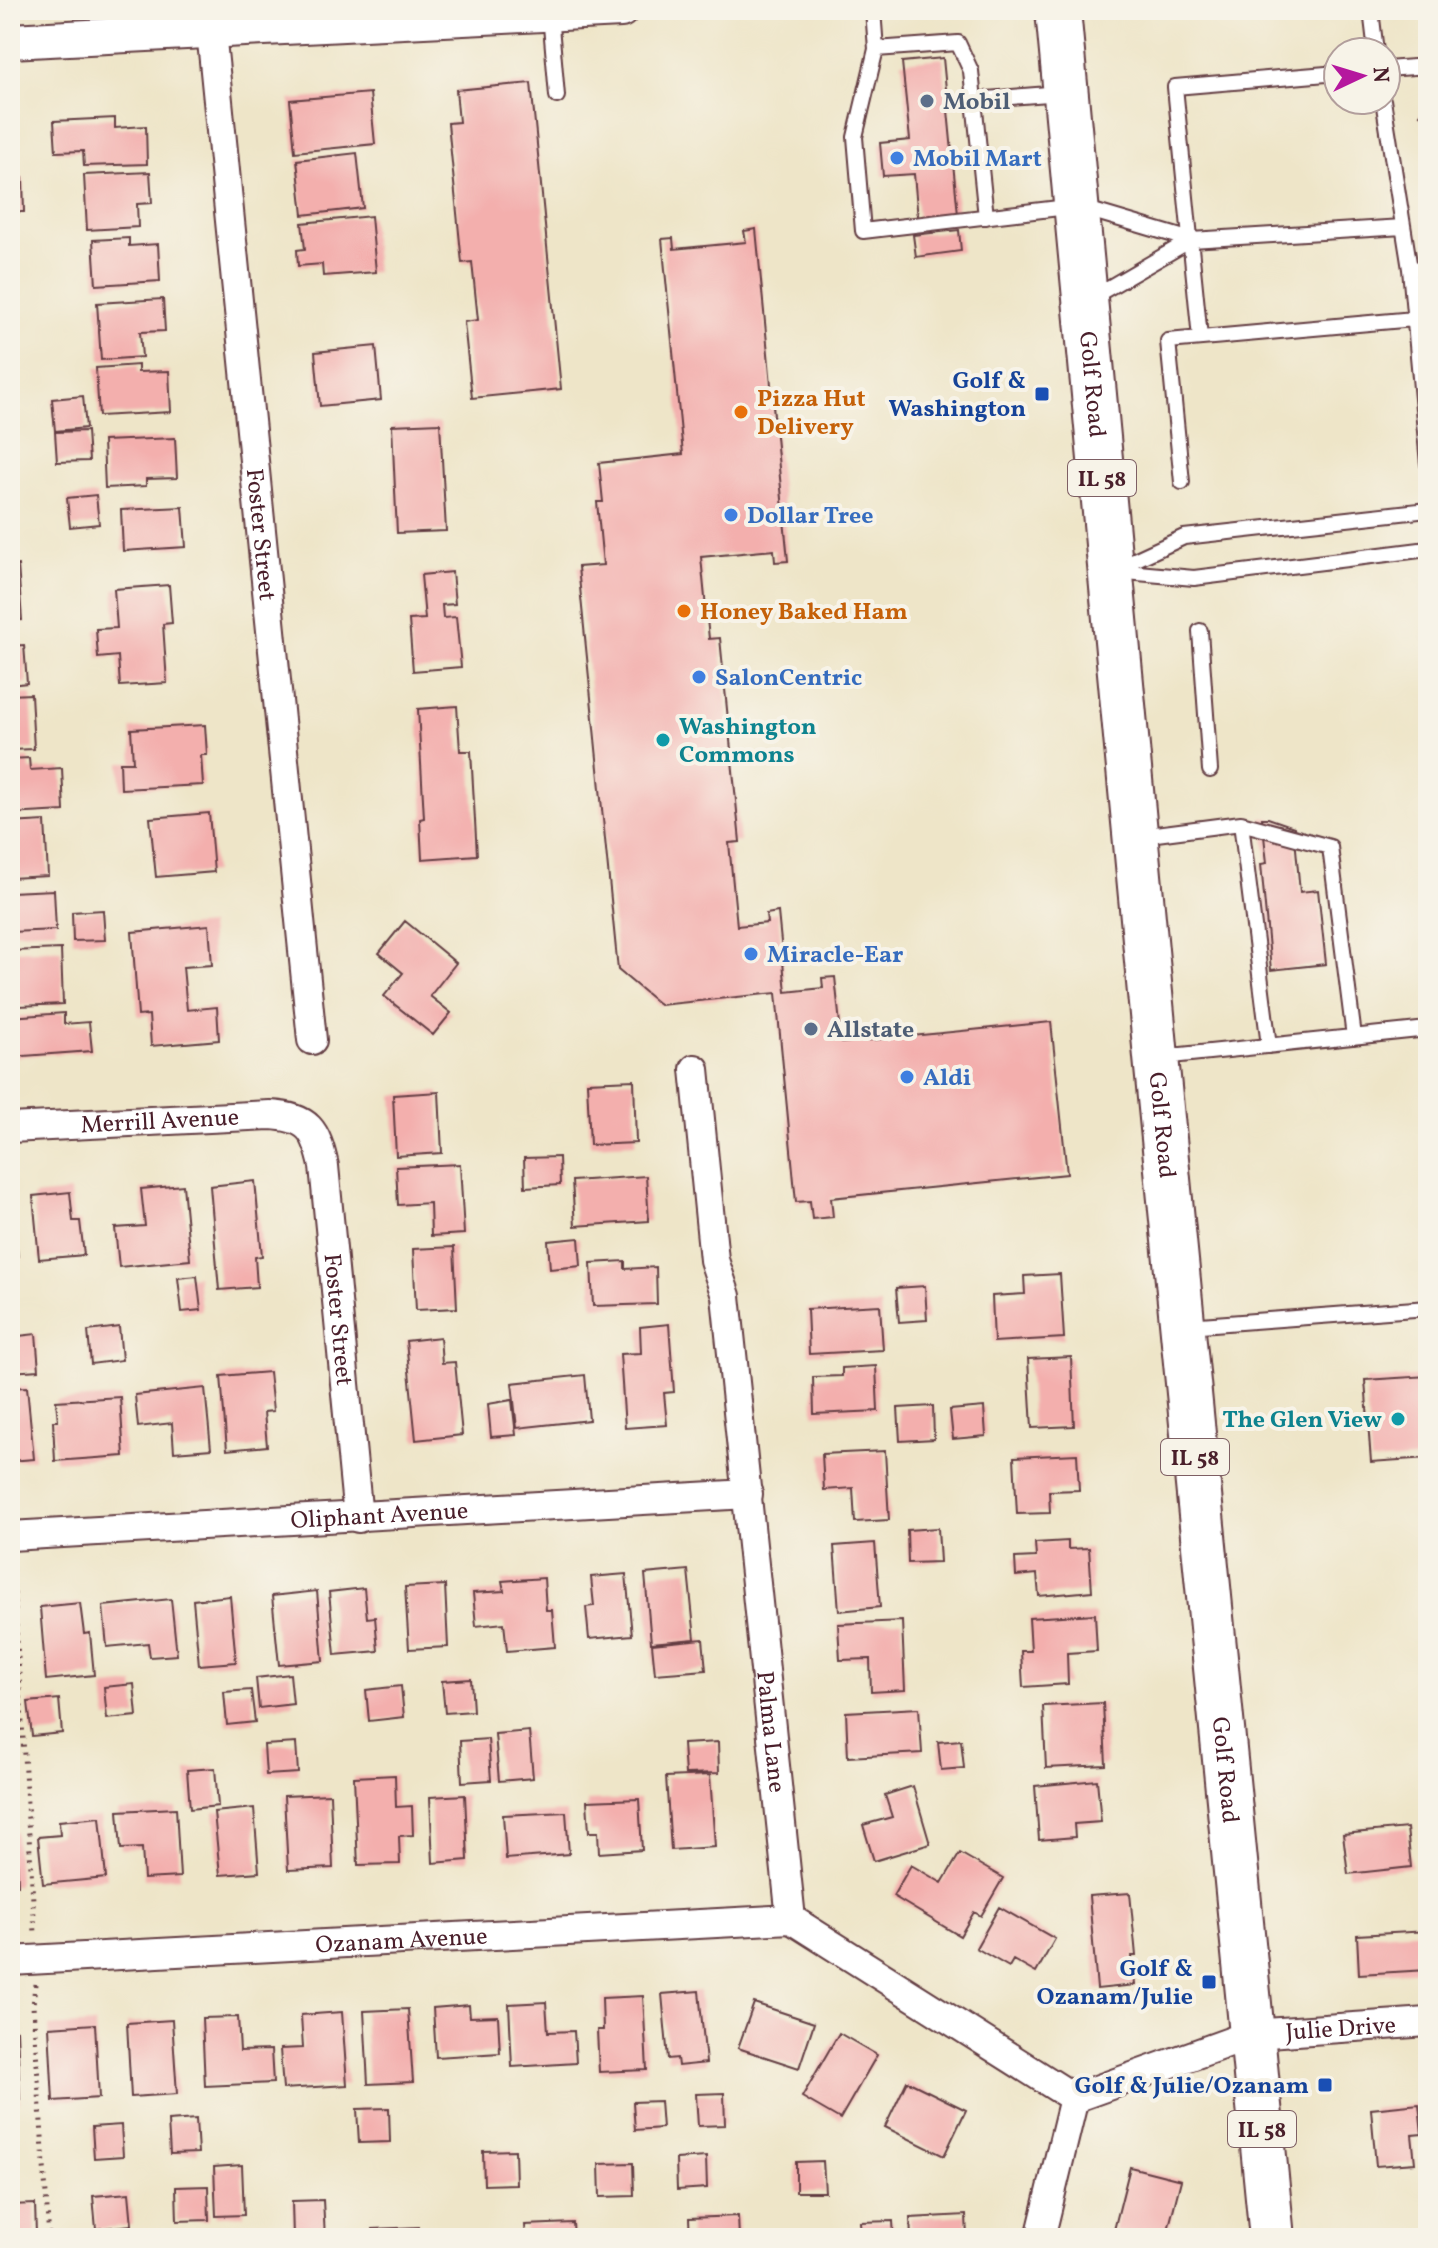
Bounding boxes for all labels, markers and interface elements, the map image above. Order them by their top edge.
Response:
north arrow [1322,36,1402,116]
text: N [1363,66,1395,84]
place label: Mobil [943,86,1010,120]
marker: Mobil [918,92,936,110]
place label: Mobil Mart [913,143,1042,177]
marker: Mobil Mart [888,149,906,167]
street label: Golf Road [1069,330,1113,439]
place label: Golf & Washington [888,365,1026,427]
place label: Pizza Hut Delivery [757,383,866,445]
marker: Golf & Washington [1033,385,1051,403]
marker: Pizza Hut Delivery [732,403,750,421]
road number: IL 58 [1068,460,1136,496]
street label: Foster Street [236,467,283,602]
place label: Dollar Tree [747,500,874,534]
marker: Dollar Tree [722,506,740,524]
place label: Honey Baked Ham [700,596,908,630]
marker: Honey Baked Ham [675,602,693,620]
place label: SalonCentric [715,662,862,696]
marker: SalonCentric [690,668,708,686]
place label: Washington Commons [679,711,817,773]
marker: Washington Commons [654,731,672,749]
place label: Miracle-Ear [767,939,903,973]
marker: Miracle-Ear [742,945,760,963]
place label: Allstate [827,1014,914,1048]
marker: Allstate [802,1020,820,1038]
place label: Aldi [923,1062,971,1096]
marker: Aldi [898,1068,916,1086]
street label: Golf Road [1139,1070,1183,1180]
street label: Merrill Avenue [80,1102,240,1143]
street label: Foster Street [314,1252,360,1388]
place label: The Glen View [1222,1404,1382,1438]
marker: The Glen View [1389,1410,1407,1428]
road number: IL 58 [1161,1439,1229,1475]
street label: Oliphant Avenue [290,1495,469,1539]
street label: Palma Lane [746,1669,793,1795]
street label: Golf Road [1202,1715,1246,1825]
street label: Ozanam Avenue [315,1920,489,1964]
place label: Golf & Ozanam/Julie [1037,1953,1193,2015]
marker: Golf & Ozanam/Julie [1200,1973,1218,1991]
street label: Julie Drive [1284,2009,1397,2051]
place label: Golf & Julie/Ozanam [1074,2070,1309,2104]
marker: Golf & Julie/Ozanam [1316,2076,1334,2094]
road number: IL 58 [1228,2111,1296,2147]

